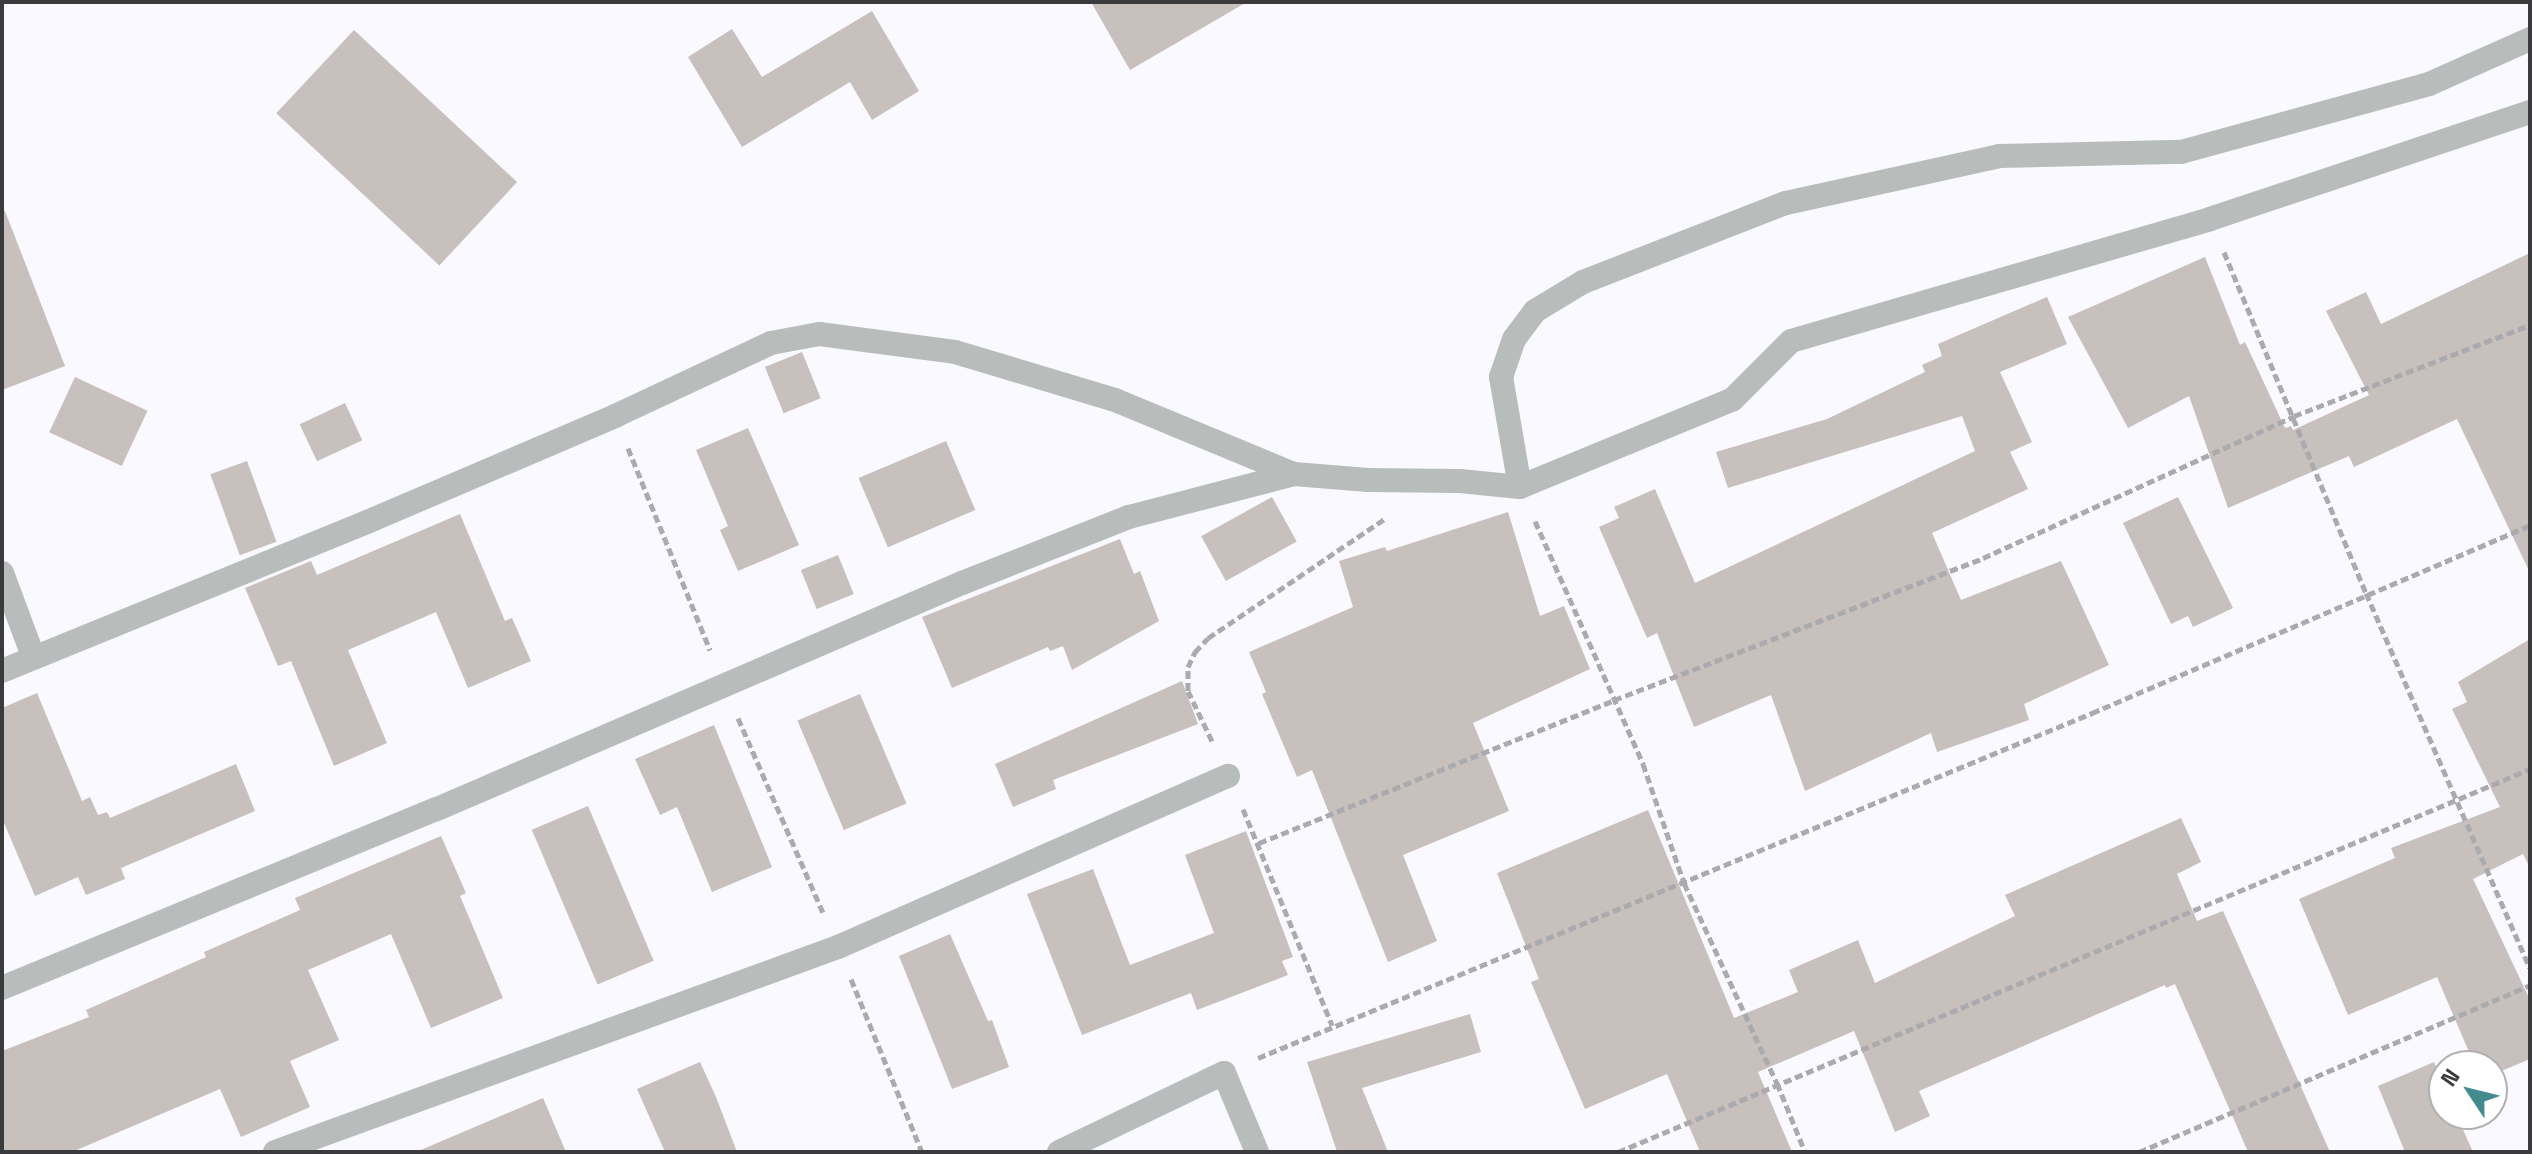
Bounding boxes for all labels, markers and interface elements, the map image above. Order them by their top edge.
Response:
north arrow [2428,1050,2508,1130]
text: N [2434,1063,2466,1091]

